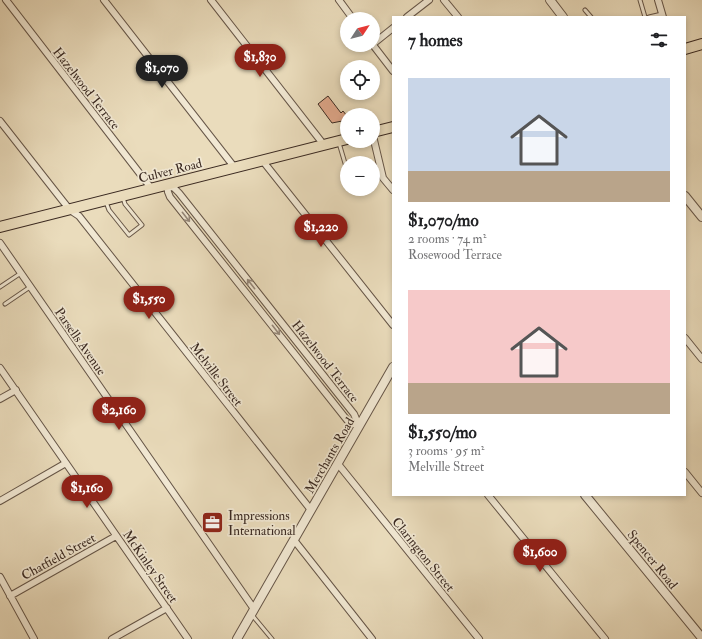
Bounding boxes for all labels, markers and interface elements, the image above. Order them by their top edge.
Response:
north arrow [340,12,380,52]
map controls [340,12,380,196]
icon: filters [648,29,670,51]
text: 7 homes [408,30,463,51]
street label: Hazelwood Terrace [49,44,124,133]
pin: $1,830 [227,44,293,78]
text: $1,830 [244,49,276,65]
pin: $1,070 [129,55,195,89]
text: $1,070 [145,60,179,76]
button: locate [340,60,380,100]
icon: home [503,104,575,176]
button: + [340,108,380,148]
street label: Culver Road [137,155,204,187]
button: − [340,156,380,196]
text: $1,070/mo [408,210,479,231]
one-way arrow [182,212,191,223]
pin: $1,220 [288,214,354,248]
text: $1,220 [304,219,338,235]
text: 2 rooms · 74 m² [408,231,486,247]
text: Rosewood Terrace [408,247,502,263]
one-way arrow [246,278,255,289]
pin: $1,550 [116,286,182,320]
text: $1,550 [133,291,165,307]
street label: Parsells Avenue [51,305,110,379]
icon: home [503,316,575,388]
street label: Hazelwood Terrace [288,317,363,406]
one-way arrow [272,324,280,335]
street label: Melville Street [186,340,246,410]
pin: $2,160 [86,397,152,431]
text: $2,160 [102,402,136,418]
street label: Merchants Road [302,414,358,496]
text: $1,550/mo [408,422,477,443]
text: 3 rooms · 95 m² [408,443,484,459]
text: Melville Street [408,459,484,475]
pin: $1,160 [54,475,120,509]
text: $1,160 [71,480,103,496]
place label: Impressions International [228,508,296,539]
office icon: Impressions International [199,509,225,535]
street label: Clarington Street [388,514,458,595]
street label: McKinley Street [118,527,181,607]
street label: Spencer Road [623,527,681,593]
street label: Chatfield Street [19,530,98,584]
pin: $1,600 [507,539,573,573]
text: $1,600 [523,544,557,560]

